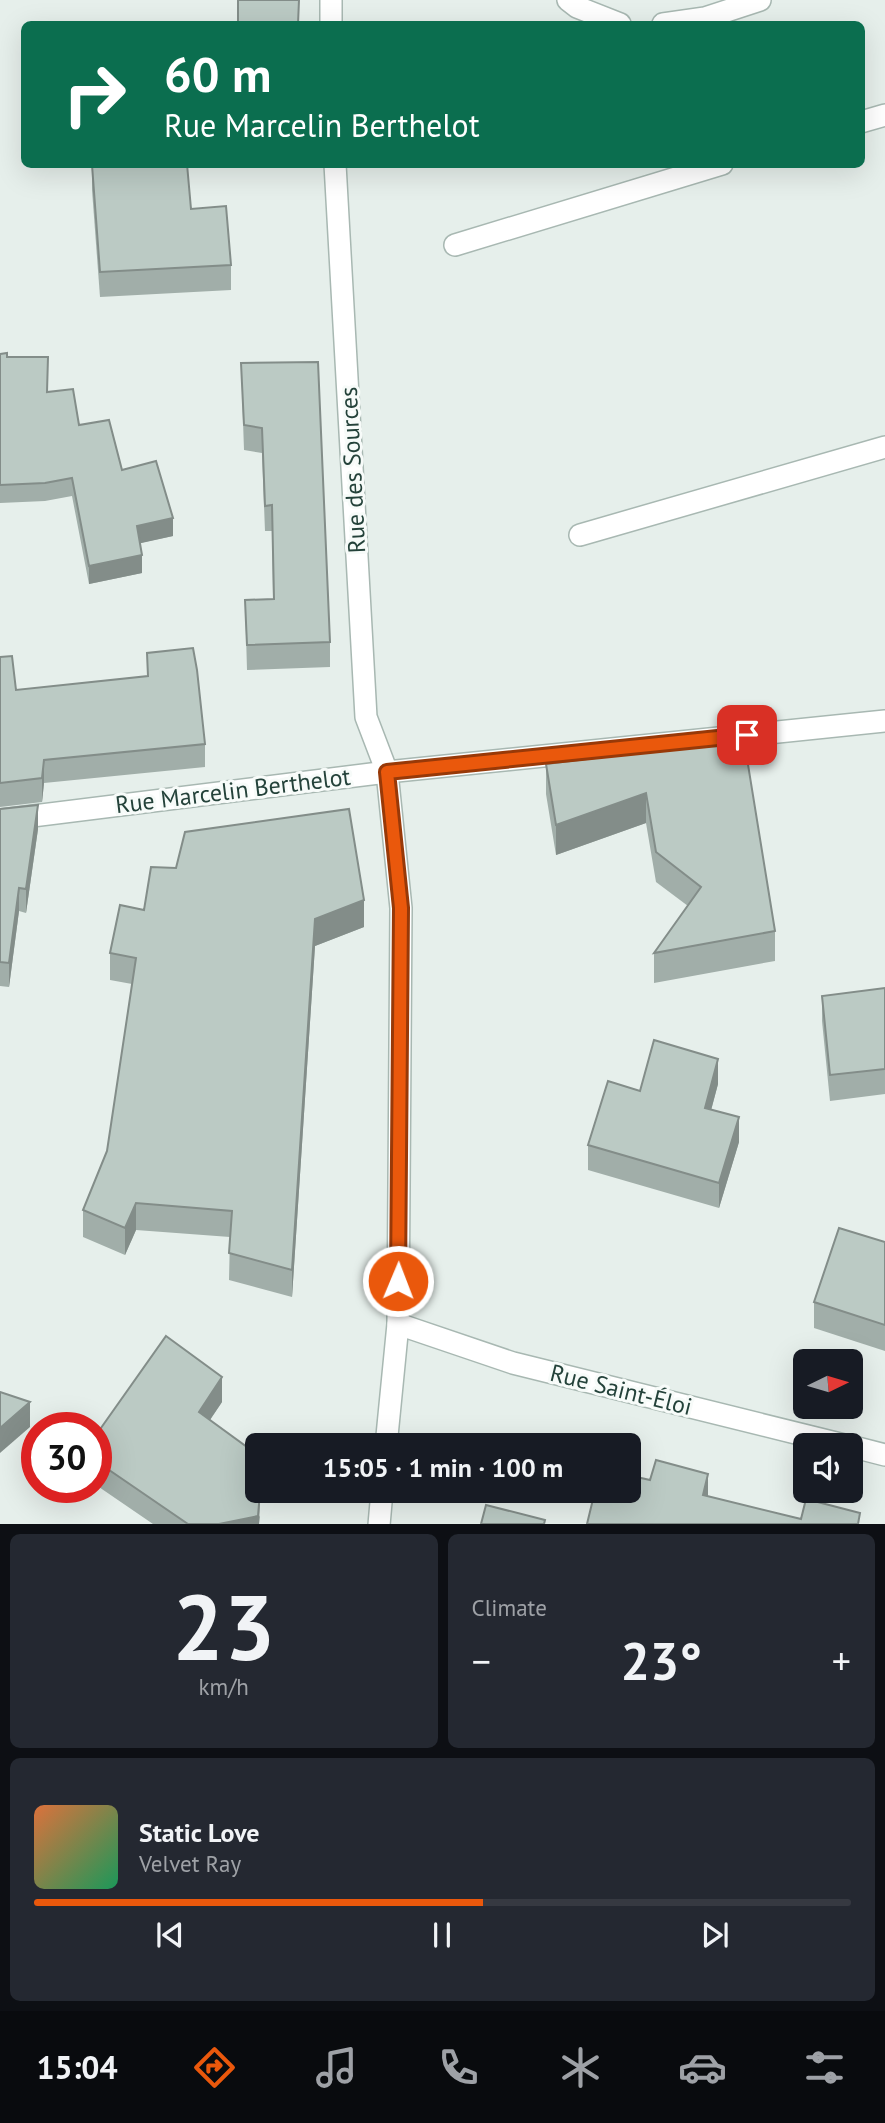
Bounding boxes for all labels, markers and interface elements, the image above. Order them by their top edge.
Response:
text: 60 m [164,42,271,106]
icon: right [49,49,140,140]
text: Rue Marcelin Berthelot [164,104,480,146]
street label: Rue des Sources [333,386,372,554]
pin [717,705,777,765]
icon: arrive [728,716,766,754]
street label: Rue Marcelin Berthelot [114,761,352,820]
position arrow [361,1244,435,1318]
north arrow [793,1349,863,1419]
map controls [793,1349,863,1503]
street label: Rue Saint-Éloi [547,1357,695,1422]
speed limit sign: 30 [21,1412,112,1503]
button: sound [793,1433,863,1503]
text: 15:05 · 1 min · 100 m [323,1451,563,1484]
text: 23 [172,1567,275,1685]
text: Climate [472,1593,547,1622]
text: 23° [620,1627,702,1694]
text: − [472,1636,491,1685]
text: + [832,1636,851,1685]
text: km/h [199,1672,249,1701]
text: Static Love [139,1816,260,1849]
text: Velvet Ray [139,1849,241,1878]
icon: previous [151,1916,189,1954]
icon: pause [423,1916,461,1954]
icon: next [696,1916,734,1954]
icon: directions [190,2043,239,2092]
icon: music [312,2043,361,2092]
icon: phone [434,2043,483,2092]
icon: climate [556,2043,605,2092]
icon: car [678,2043,727,2092]
icon: filters [800,2043,849,2092]
text: 15:04 [36,2046,118,2088]

